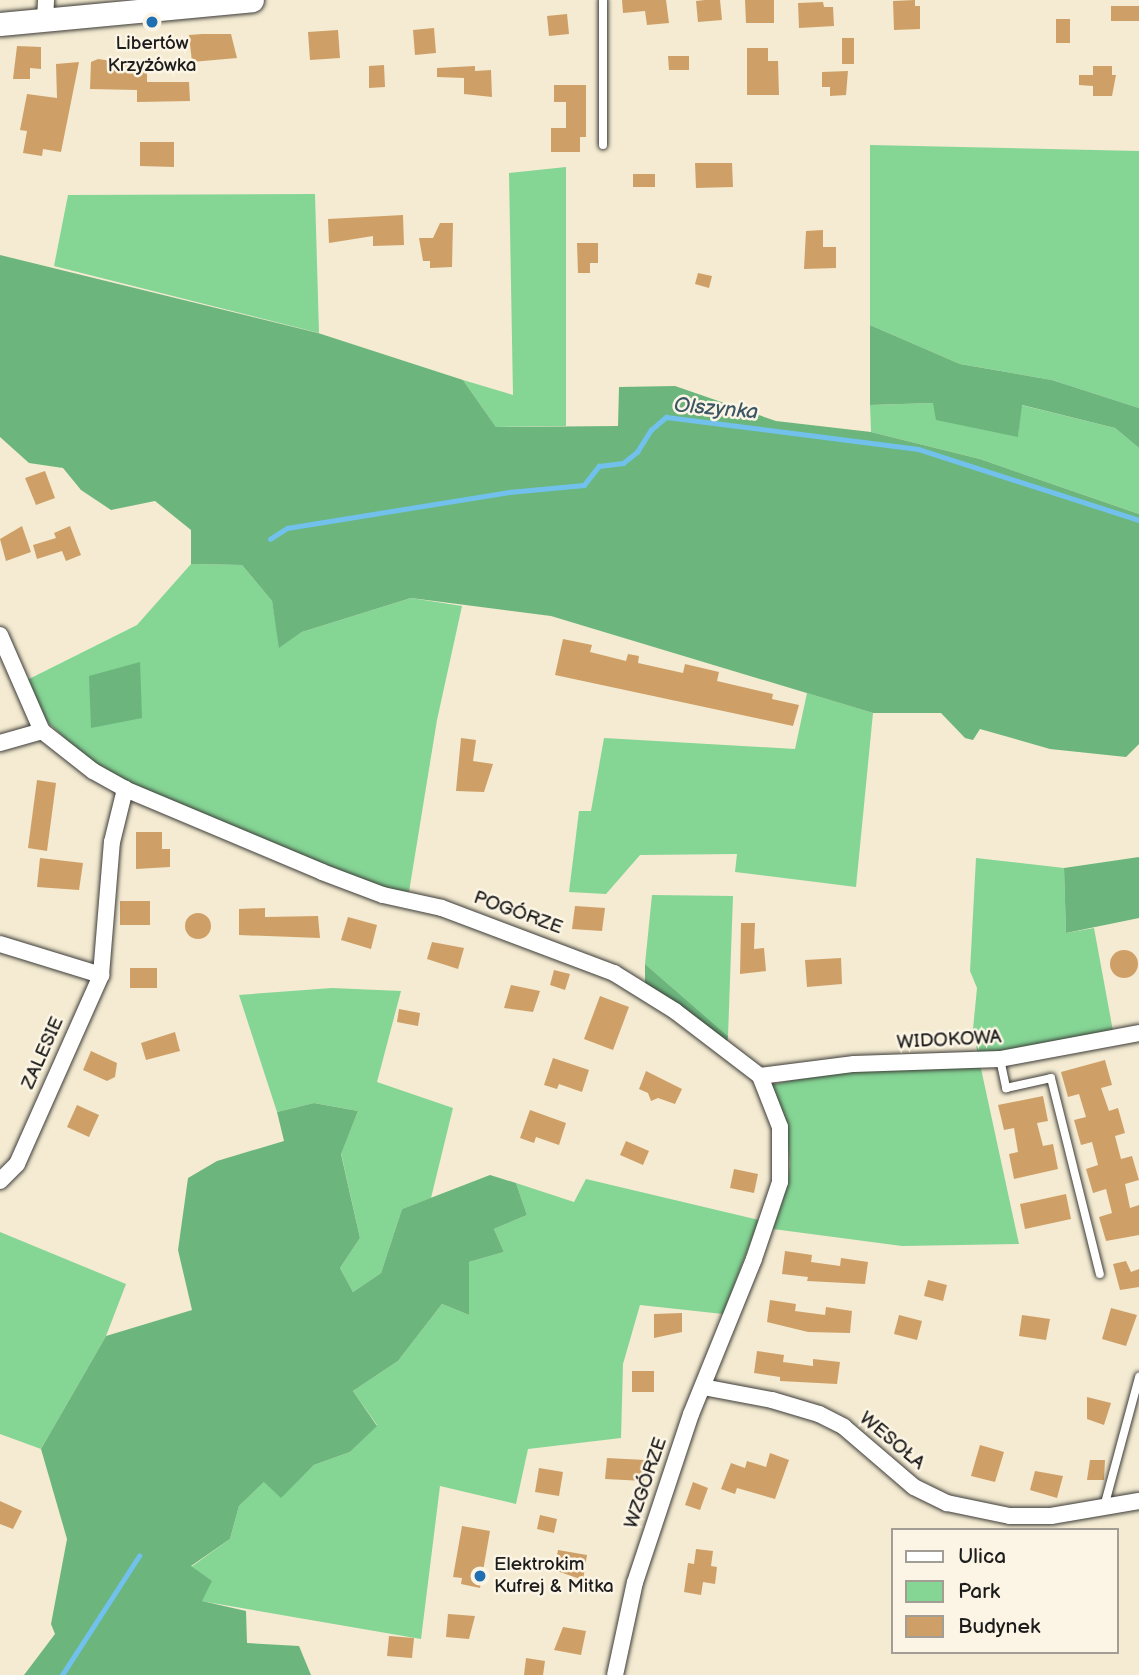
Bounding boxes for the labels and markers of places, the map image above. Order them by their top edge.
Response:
marker: Libertów Krzyżówka [144,14,160,30]
place label: Libertów Krzyżówka [107,33,197,77]
place label: Elektrokim Kufrej & Mitka [494,1554,614,1598]
marker: Elektrokim Kufrej & Mitka [472,1568,488,1584]

